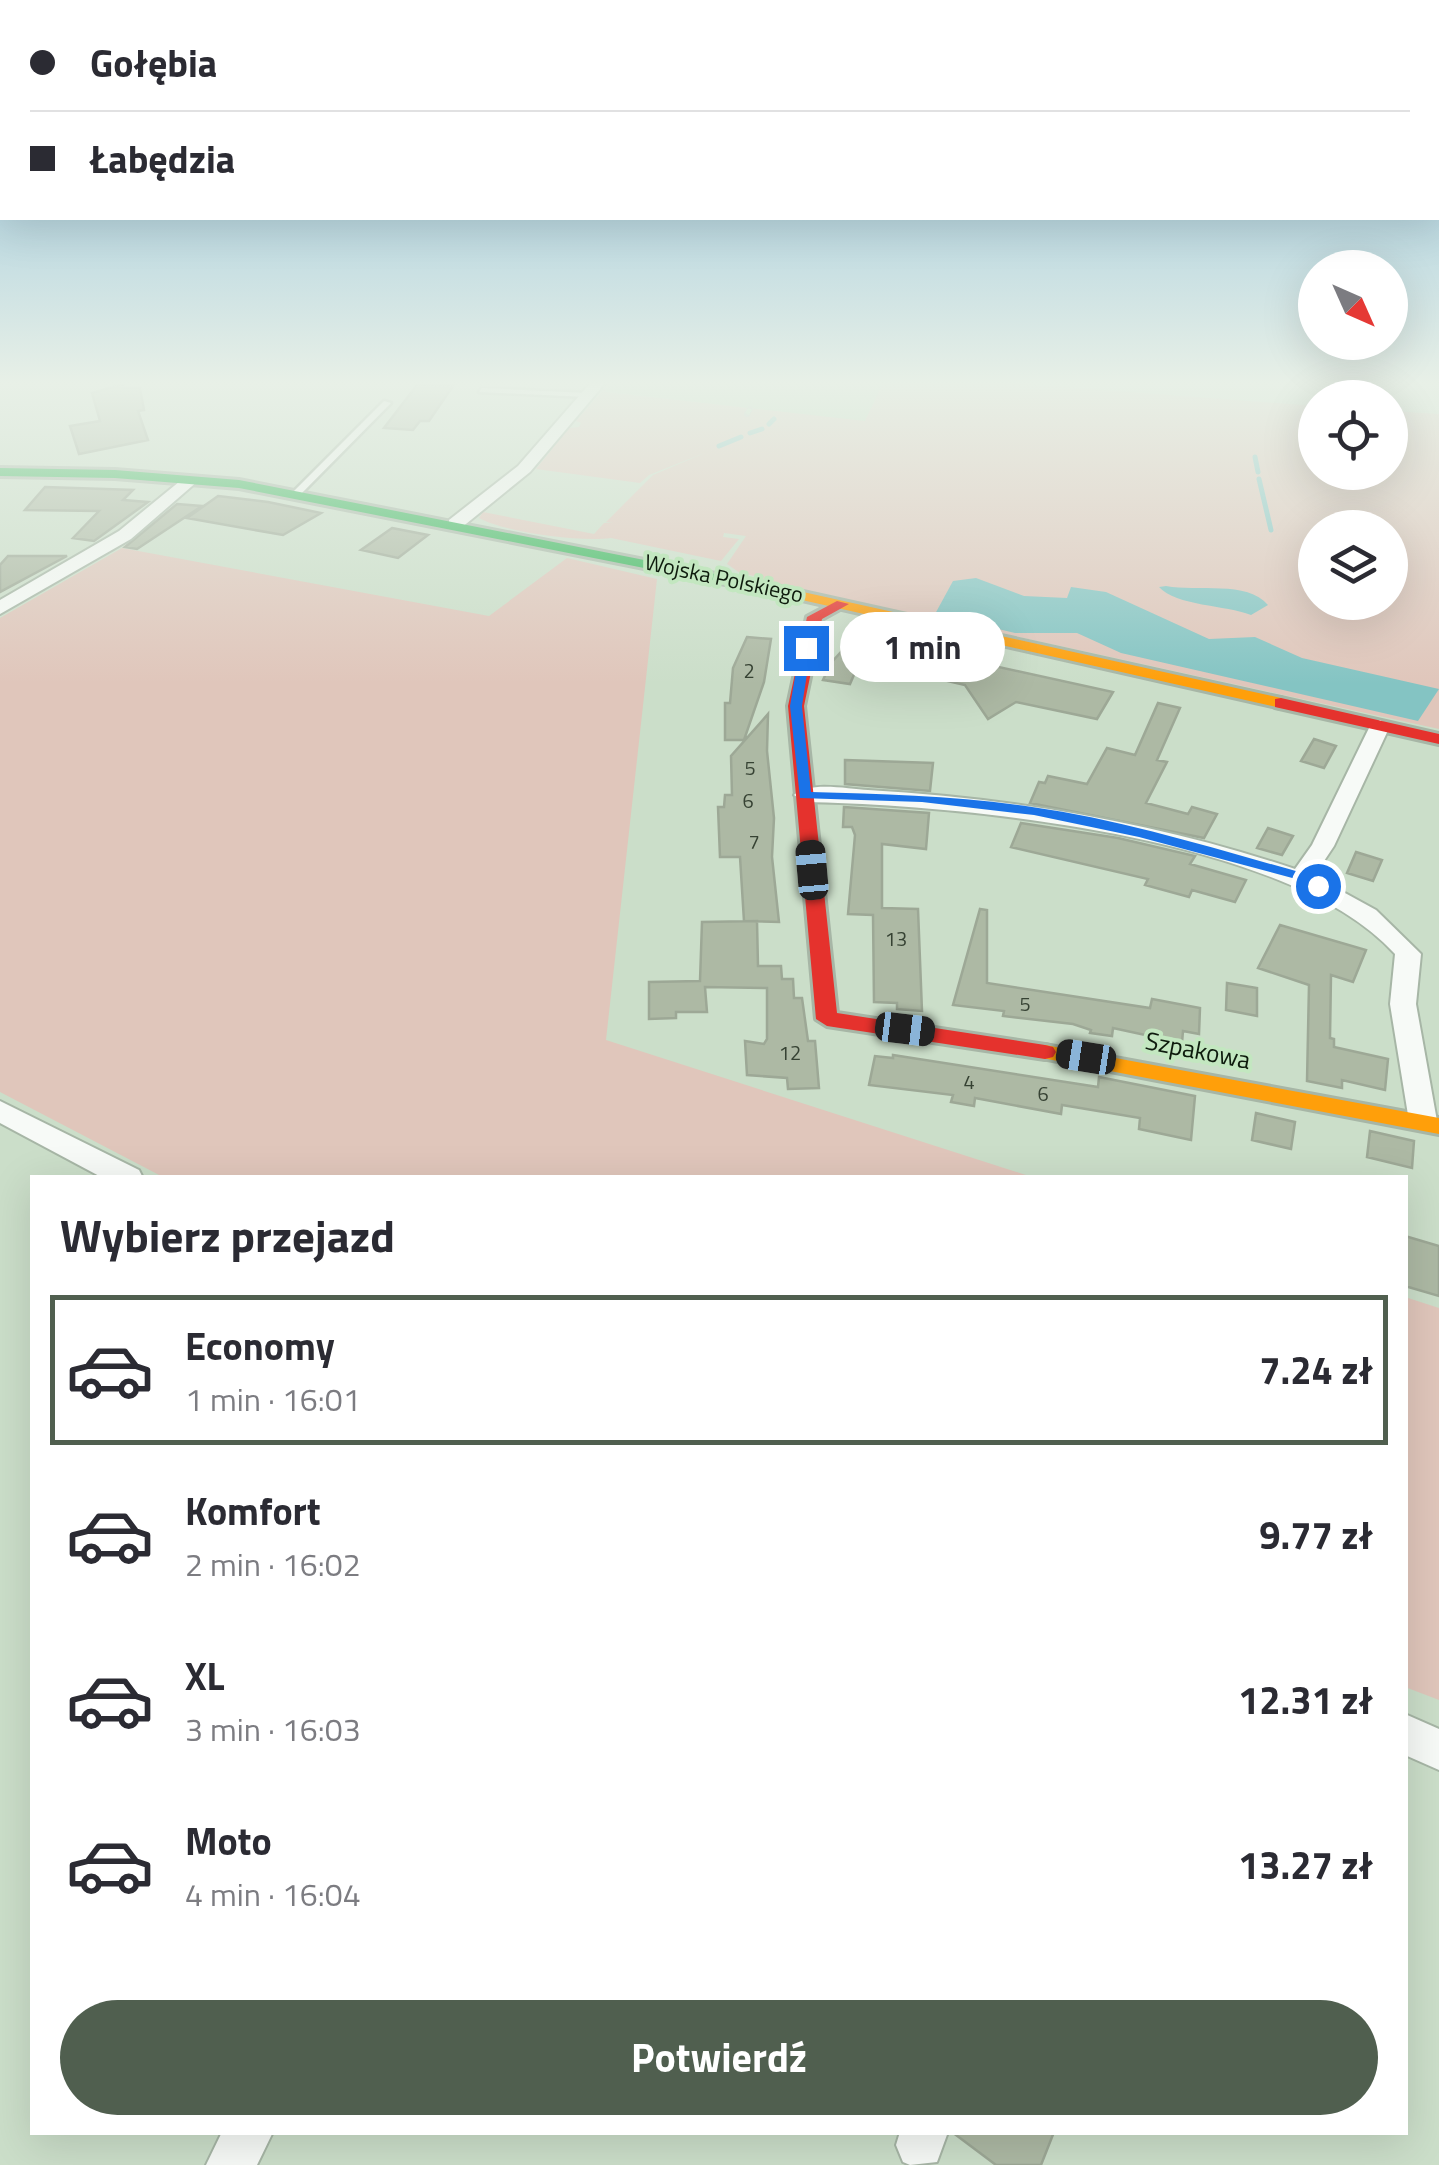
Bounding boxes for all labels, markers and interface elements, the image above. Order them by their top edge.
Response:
text: Gołębia [90,34,217,92]
text: Łabędzia [90,130,235,188]
north arrow [1298,250,1408,360]
map controls [1298,250,1408,620]
button: locate [1298,380,1408,490]
button: layers [1298,510,1408,620]
street label: Wojska Polskiego [642,545,806,611]
callout: 1 min [841,613,1006,683]
text: 1 min [884,623,961,671]
route end [784,626,829,671]
house number: 2 [743,655,755,686]
house number: 5 [744,752,756,783]
house number: 6 [742,785,754,816]
house number: 7 [748,826,760,857]
car [794,839,830,901]
route start [1296,864,1341,909]
house number: 13 [885,923,907,954]
house number: 5 [1019,988,1031,1019]
car [873,1010,937,1048]
street label: Szpakowa [1142,1021,1254,1079]
house number: 12 [779,1037,801,1068]
car [1054,1037,1118,1077]
house number: 4 [963,1066,975,1097]
house number: 6 [1037,1078,1049,1109]
text: Wybierz przejazd [60,1201,395,1269]
text: Economy [185,1317,335,1375]
icon: car [65,1325,155,1415]
text: 7.24 zł [1259,1341,1373,1399]
text: 1 min · 16:01 [185,1375,361,1423]
text: Komfort [185,1482,321,1540]
icon: car [65,1490,155,1580]
text: 9.77 zł [1259,1506,1373,1564]
text: 2 min · 16:02 [185,1540,361,1588]
text: XL [185,1647,225,1705]
icon: car [65,1655,155,1745]
text: 12.31 zł [1238,1671,1373,1729]
text: 3 min · 16:03 [185,1705,361,1753]
text: Moto [185,1812,272,1870]
icon: car [65,1820,155,1910]
text: 13.27 zł [1238,1836,1373,1894]
text: 4 min · 16:04 [185,1870,361,1918]
button: Potwierdź [60,2000,1378,2115]

